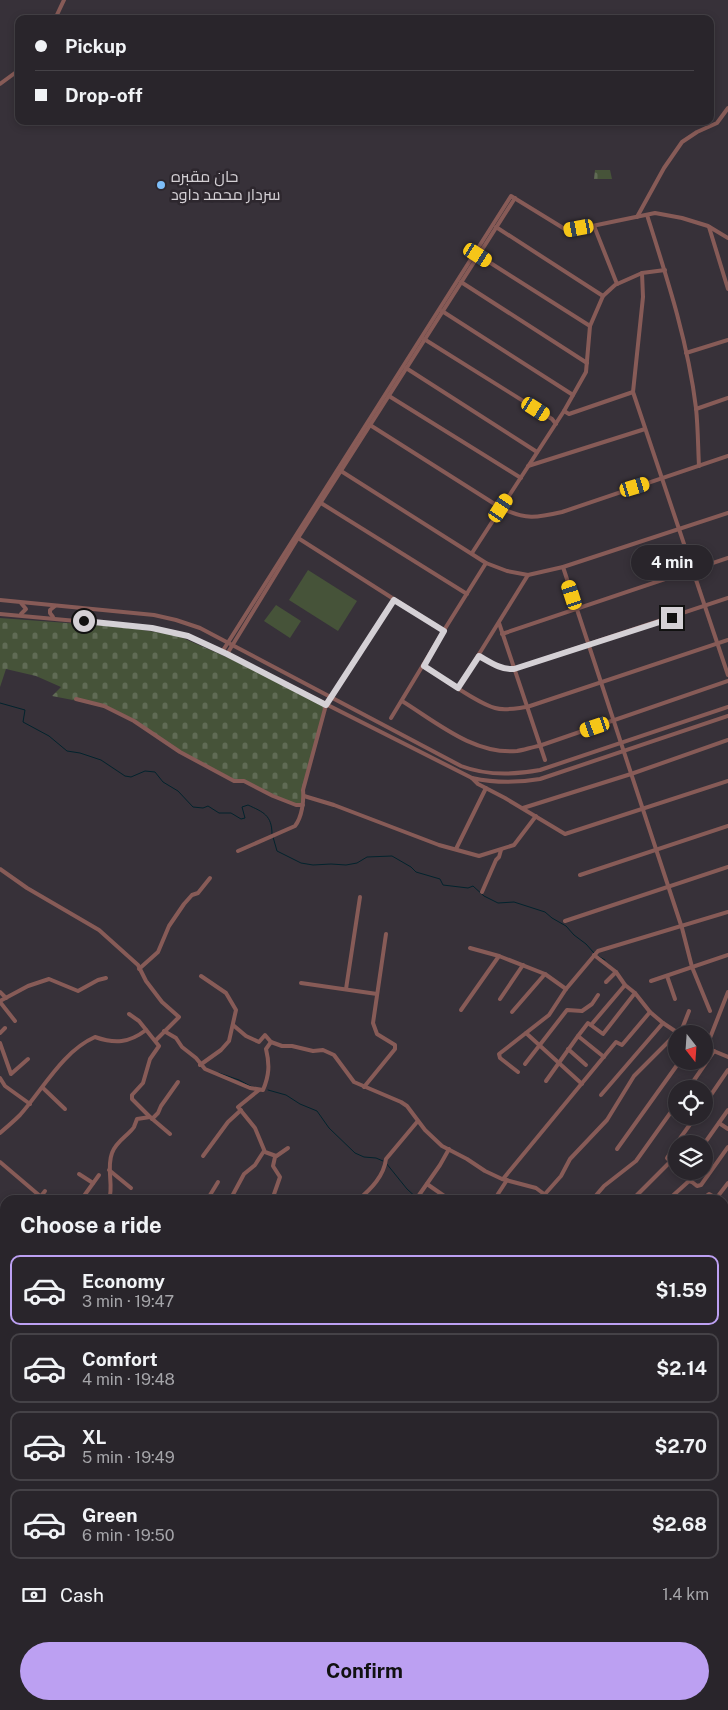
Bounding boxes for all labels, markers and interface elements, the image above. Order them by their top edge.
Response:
text: Pickup [65,35,127,57]
text: Drop-off [65,84,142,106]
place label: حان مقبره سردار محمد داود [171,167,281,204]
marker: حان مقبره سردار محمد داود [155,179,167,191]
car [562,218,595,238]
car [461,241,494,269]
car [519,395,552,423]
car [618,475,651,499]
car [486,491,515,525]
callout: 4 min [631,546,713,580]
text: 4 min [651,553,693,572]
car [560,578,583,612]
route end [661,607,683,629]
route start [73,610,95,632]
car [578,715,611,739]
north arrow [668,1025,712,1070]
map controls [668,1025,713,1180]
button: locate [668,1080,713,1125]
button: layers [668,1135,713,1180]
text: Choose a ride [20,1212,162,1238]
icon: car [22,1268,67,1313]
text: Economy [82,1270,165,1292]
text: $1.59 [655,1279,707,1301]
text: 3 min · 19:47 [82,1292,174,1311]
icon: car [22,1346,67,1391]
text: Comfort [82,1348,158,1370]
text: $2.14 [656,1357,707,1379]
text: 4 min · 19:48 [82,1370,175,1389]
icon: car [22,1424,67,1469]
text: XL [82,1426,107,1448]
text: $2.70 [654,1435,707,1457]
text: 5 min · 19:49 [82,1448,175,1467]
icon: car [22,1502,67,1547]
text: Green [82,1504,137,1526]
text: $2.68 [652,1513,707,1535]
text: 6 min · 19:50 [82,1526,174,1545]
icon: cash [20,1581,48,1609]
text: Cash [60,1584,104,1606]
text: 1.4 km [662,1585,709,1604]
button: Confirm [20,1642,709,1700]

